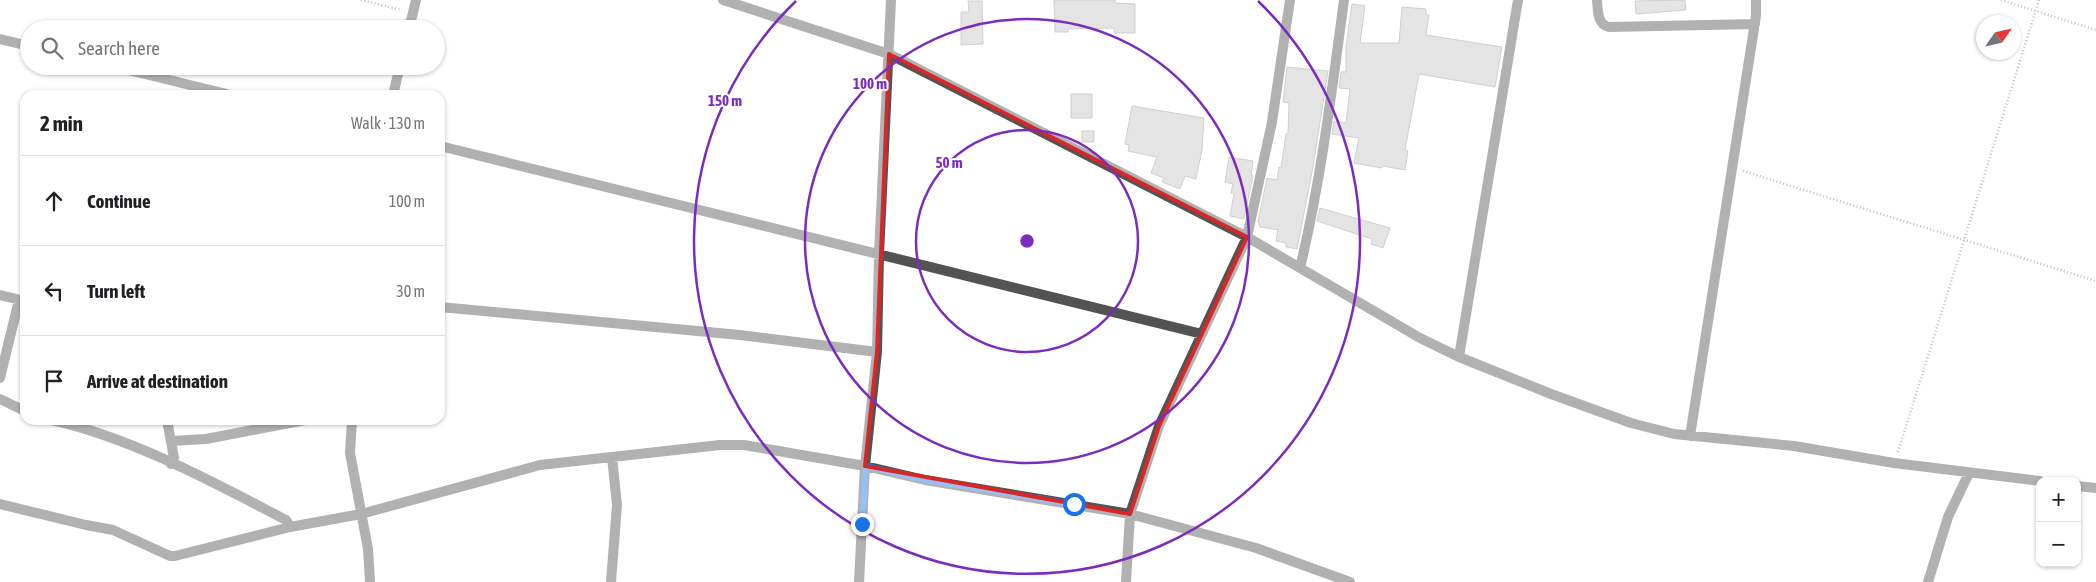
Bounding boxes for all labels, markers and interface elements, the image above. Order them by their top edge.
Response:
north arrow [1976,15,2021,60]
search box [20,20,445,75]
icon: search [38,34,66,62]
text: Search here [78,37,160,59]
text: 100 m [853,75,887,92]
text: 150 m [708,92,742,109]
text: 2 min [40,111,83,135]
text: Walk · 130 m [351,114,425,132]
text: 50 m [936,154,963,171]
icon: ahead [40,187,68,215]
text: Continue [87,190,151,212]
text: 100 m [389,192,425,210]
centre of rings [1018,232,1036,250]
icon: left [40,277,68,305]
text: Turn left [87,280,145,302]
text: 30 m [396,282,425,300]
icon: arrive [40,367,68,395]
text: Arrive at destination [87,370,228,392]
map controls [2036,477,2081,567]
button: + [2036,477,2081,522]
route start [1063,493,1086,516]
route end [851,513,874,536]
button: − [2036,522,2081,567]

